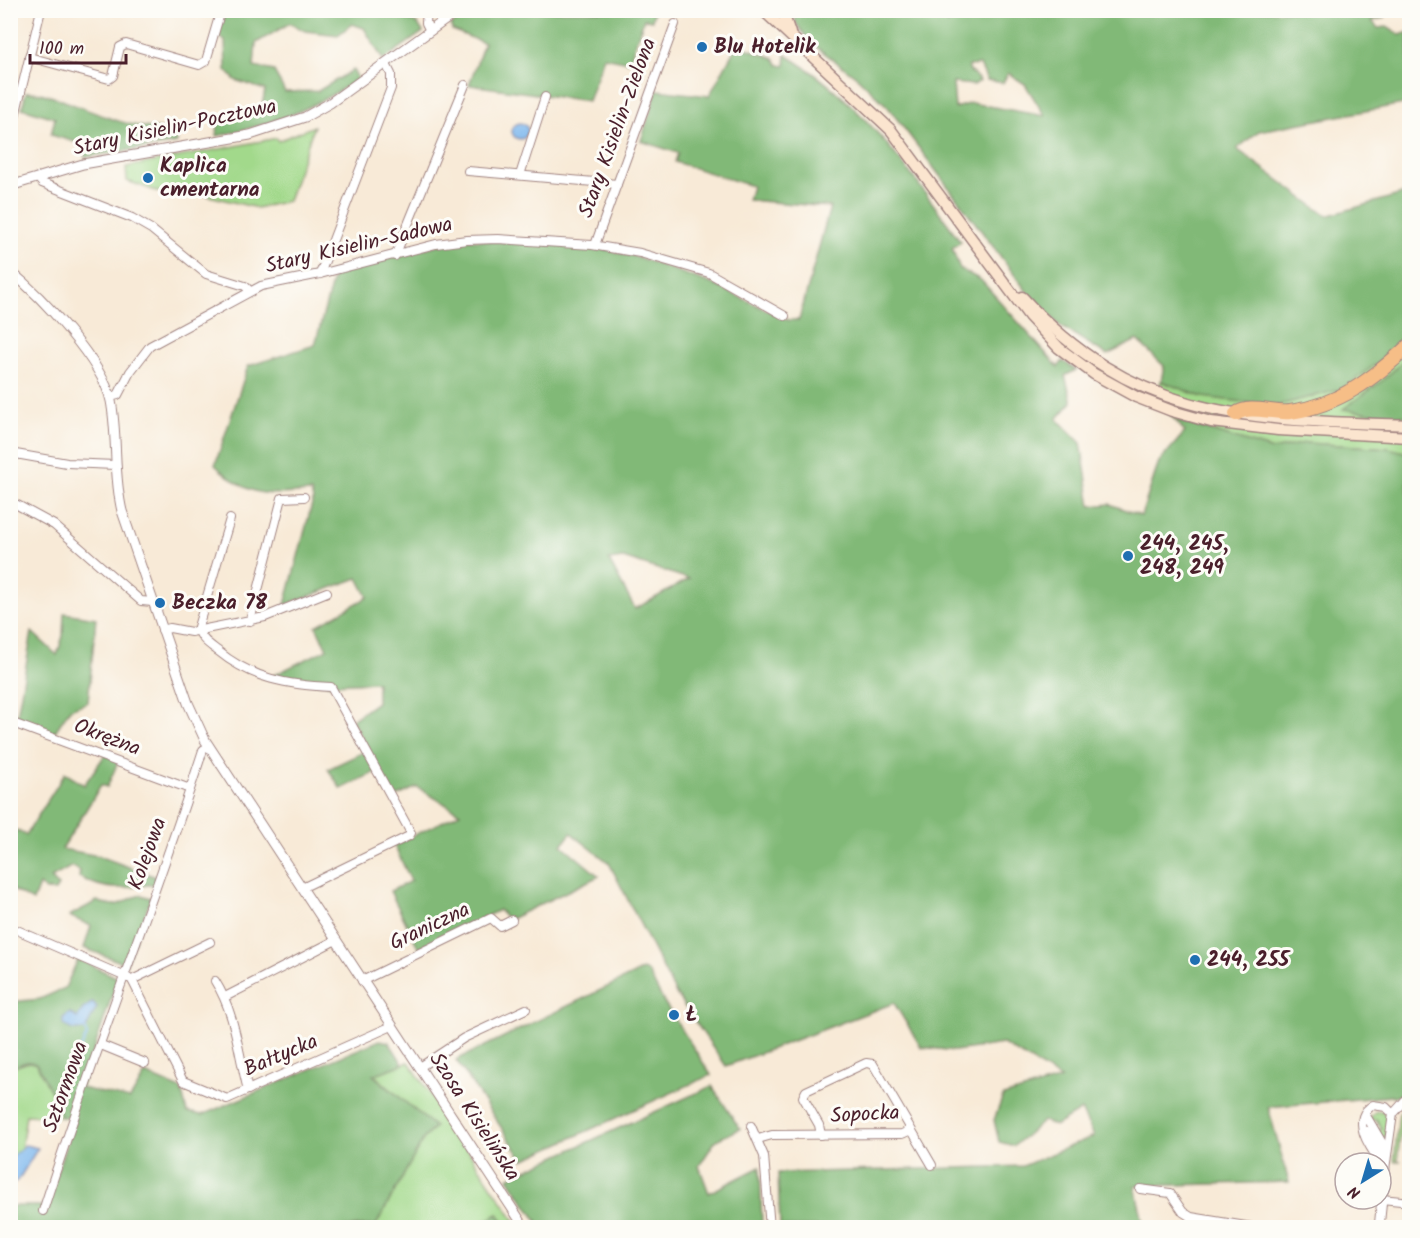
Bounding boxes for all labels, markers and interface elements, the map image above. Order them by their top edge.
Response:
scale bar [30,27,126,65]
place label: Blu Hotelik [714,31,816,64]
street label: Stary Kisielin-Zielona [570,33,666,223]
text: 100 m [39,35,84,64]
marker: Blu Hotelik [695,40,709,54]
street label: Stary Kisielin-Pocztowa [70,90,280,166]
place label: Kaplica cmentarna [160,150,260,207]
marker: Kaplica cmentarna [141,171,155,185]
street label: Stary Kisielin-Sadowa [262,208,456,284]
place label: 244, 245, 248, 249 [1140,528,1229,585]
marker: 244, 245, 248, 249 [1121,549,1135,563]
place label: Beczka 78 [172,587,268,620]
marker: Beczka 78 [153,596,167,610]
street label: Okrężna [69,710,145,766]
street label: Kolejowa [120,813,176,895]
street label: Graniczna [384,894,476,960]
place label: 244, 255 [1207,944,1292,977]
marker: 244, 255 [1188,953,1202,967]
place label: Ł [686,999,697,1032]
marker: Ł [667,1008,681,1022]
street label: Bałtycka [239,1026,323,1086]
street label: Sztormowa [34,1037,98,1137]
street label: Szosa Kisielińska [420,1046,528,1188]
street label: Sopocka [830,1097,900,1133]
north arrow [1333,1151,1393,1211]
text: N [1343,1179,1366,1205]

